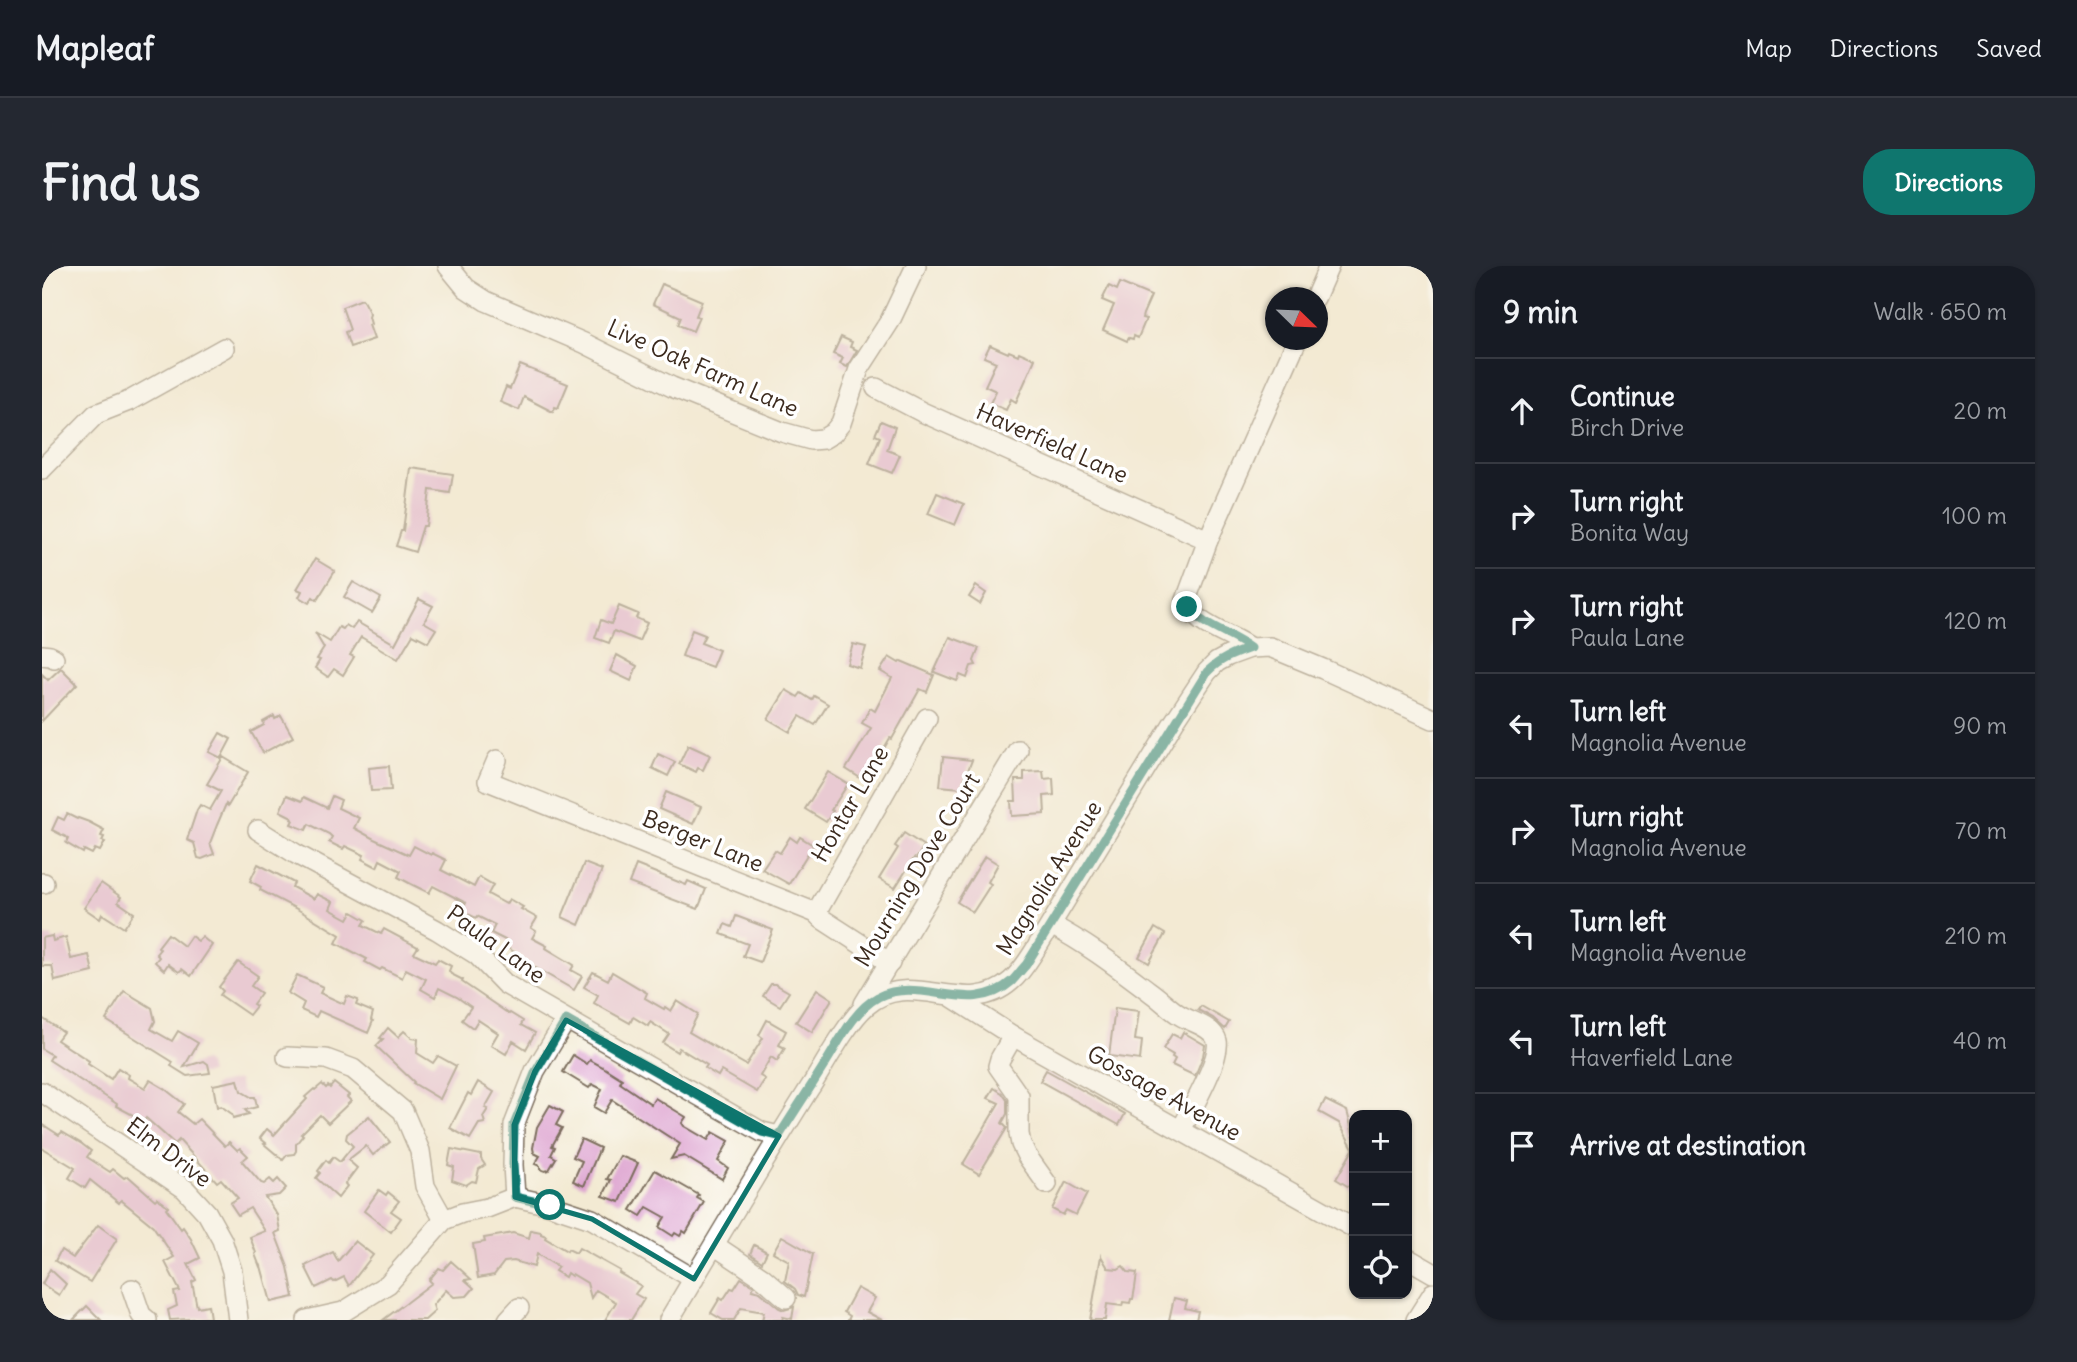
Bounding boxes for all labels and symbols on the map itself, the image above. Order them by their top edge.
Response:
north arrow [1265,287,1328,350]
street label: Live Oak Farm Lane [603,312,803,423]
street label: Haverfield Lane [972,396,1133,489]
route end [1171,591,1202,622]
street label: Hontar Lane [805,740,894,867]
street label: Mourning Dove Court [847,767,986,972]
street label: Magnolia Avenue [989,795,1108,960]
street label: Berger Lane [638,803,768,878]
street label: Paula Lane [441,898,551,989]
street label: Gossage Avenue [1082,1038,1246,1147]
street label: Elm Drive [121,1110,217,1193]
route start [534,1189,565,1220]

